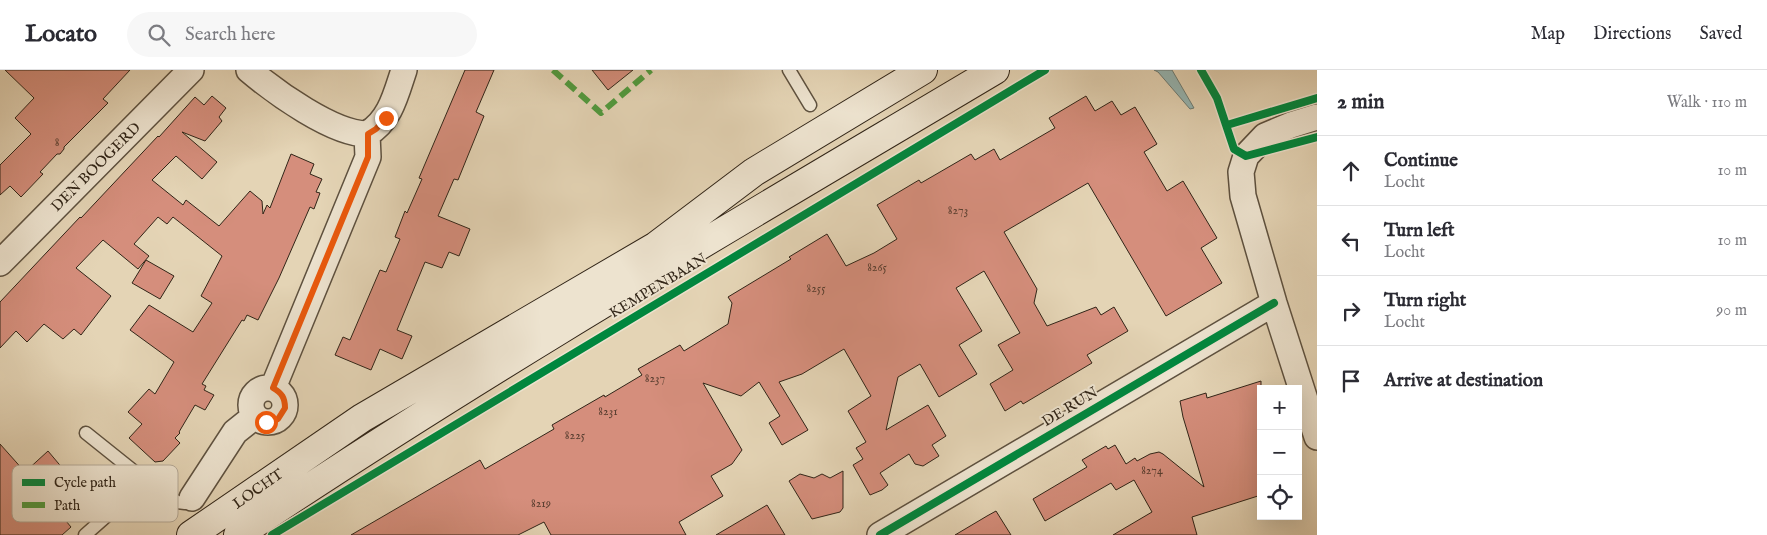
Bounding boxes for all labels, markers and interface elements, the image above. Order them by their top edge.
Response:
search box [127,12,477,57]
text: Locato [25,19,97,50]
icon: search [145,21,173,49]
text: Search here [185,23,276,47]
text: Map [1531,23,1565,46]
text: Directions [1593,23,1671,46]
text: Saved [1699,23,1742,46]
text: 2 min [1337,89,1384,116]
text: Walk · 110 m [1667,93,1747,113]
route end [375,107,398,130]
street label: DEN BOOGERD [47,118,145,216]
house number: 8 [55,135,60,150]
text: Continue [1384,149,1458,173]
icon: ahead [1337,157,1365,185]
text: 10 m [1717,161,1747,181]
text: Locht [1384,173,1425,193]
house number: 8273 [948,203,968,218]
text: Turn left [1384,219,1455,243]
icon: left [1337,227,1365,255]
text: 10 m [1717,231,1747,251]
text: Locht [1384,243,1425,263]
street label: KEMPENBAAN [606,249,710,323]
house number: 8265 [867,260,888,275]
house number: 8255 [807,281,826,296]
text: Turn right [1384,289,1466,313]
icon: right [1337,297,1365,325]
text: 90 m [1716,301,1747,321]
text: Locht [1384,313,1425,333]
icon: arrive [1337,367,1365,395]
text: Arrive at destination [1384,369,1543,393]
house number: 8237 [645,371,665,386]
street label: DE RUN [1039,383,1102,431]
map controls [1257,385,1302,520]
button: + [1257,385,1302,430]
house number: 8231 [598,404,618,419]
route start [255,411,278,434]
house number: 8225 [565,428,586,443]
button: − [1257,430,1302,475]
house number: 8274 [1141,463,1163,478]
legend [12,465,178,522]
street label: LOCHT [229,465,287,513]
text: Cycle path [54,474,116,492]
button: locate [1257,475,1302,520]
house number: 8219 [531,496,551,511]
text: Path [54,497,81,515]

